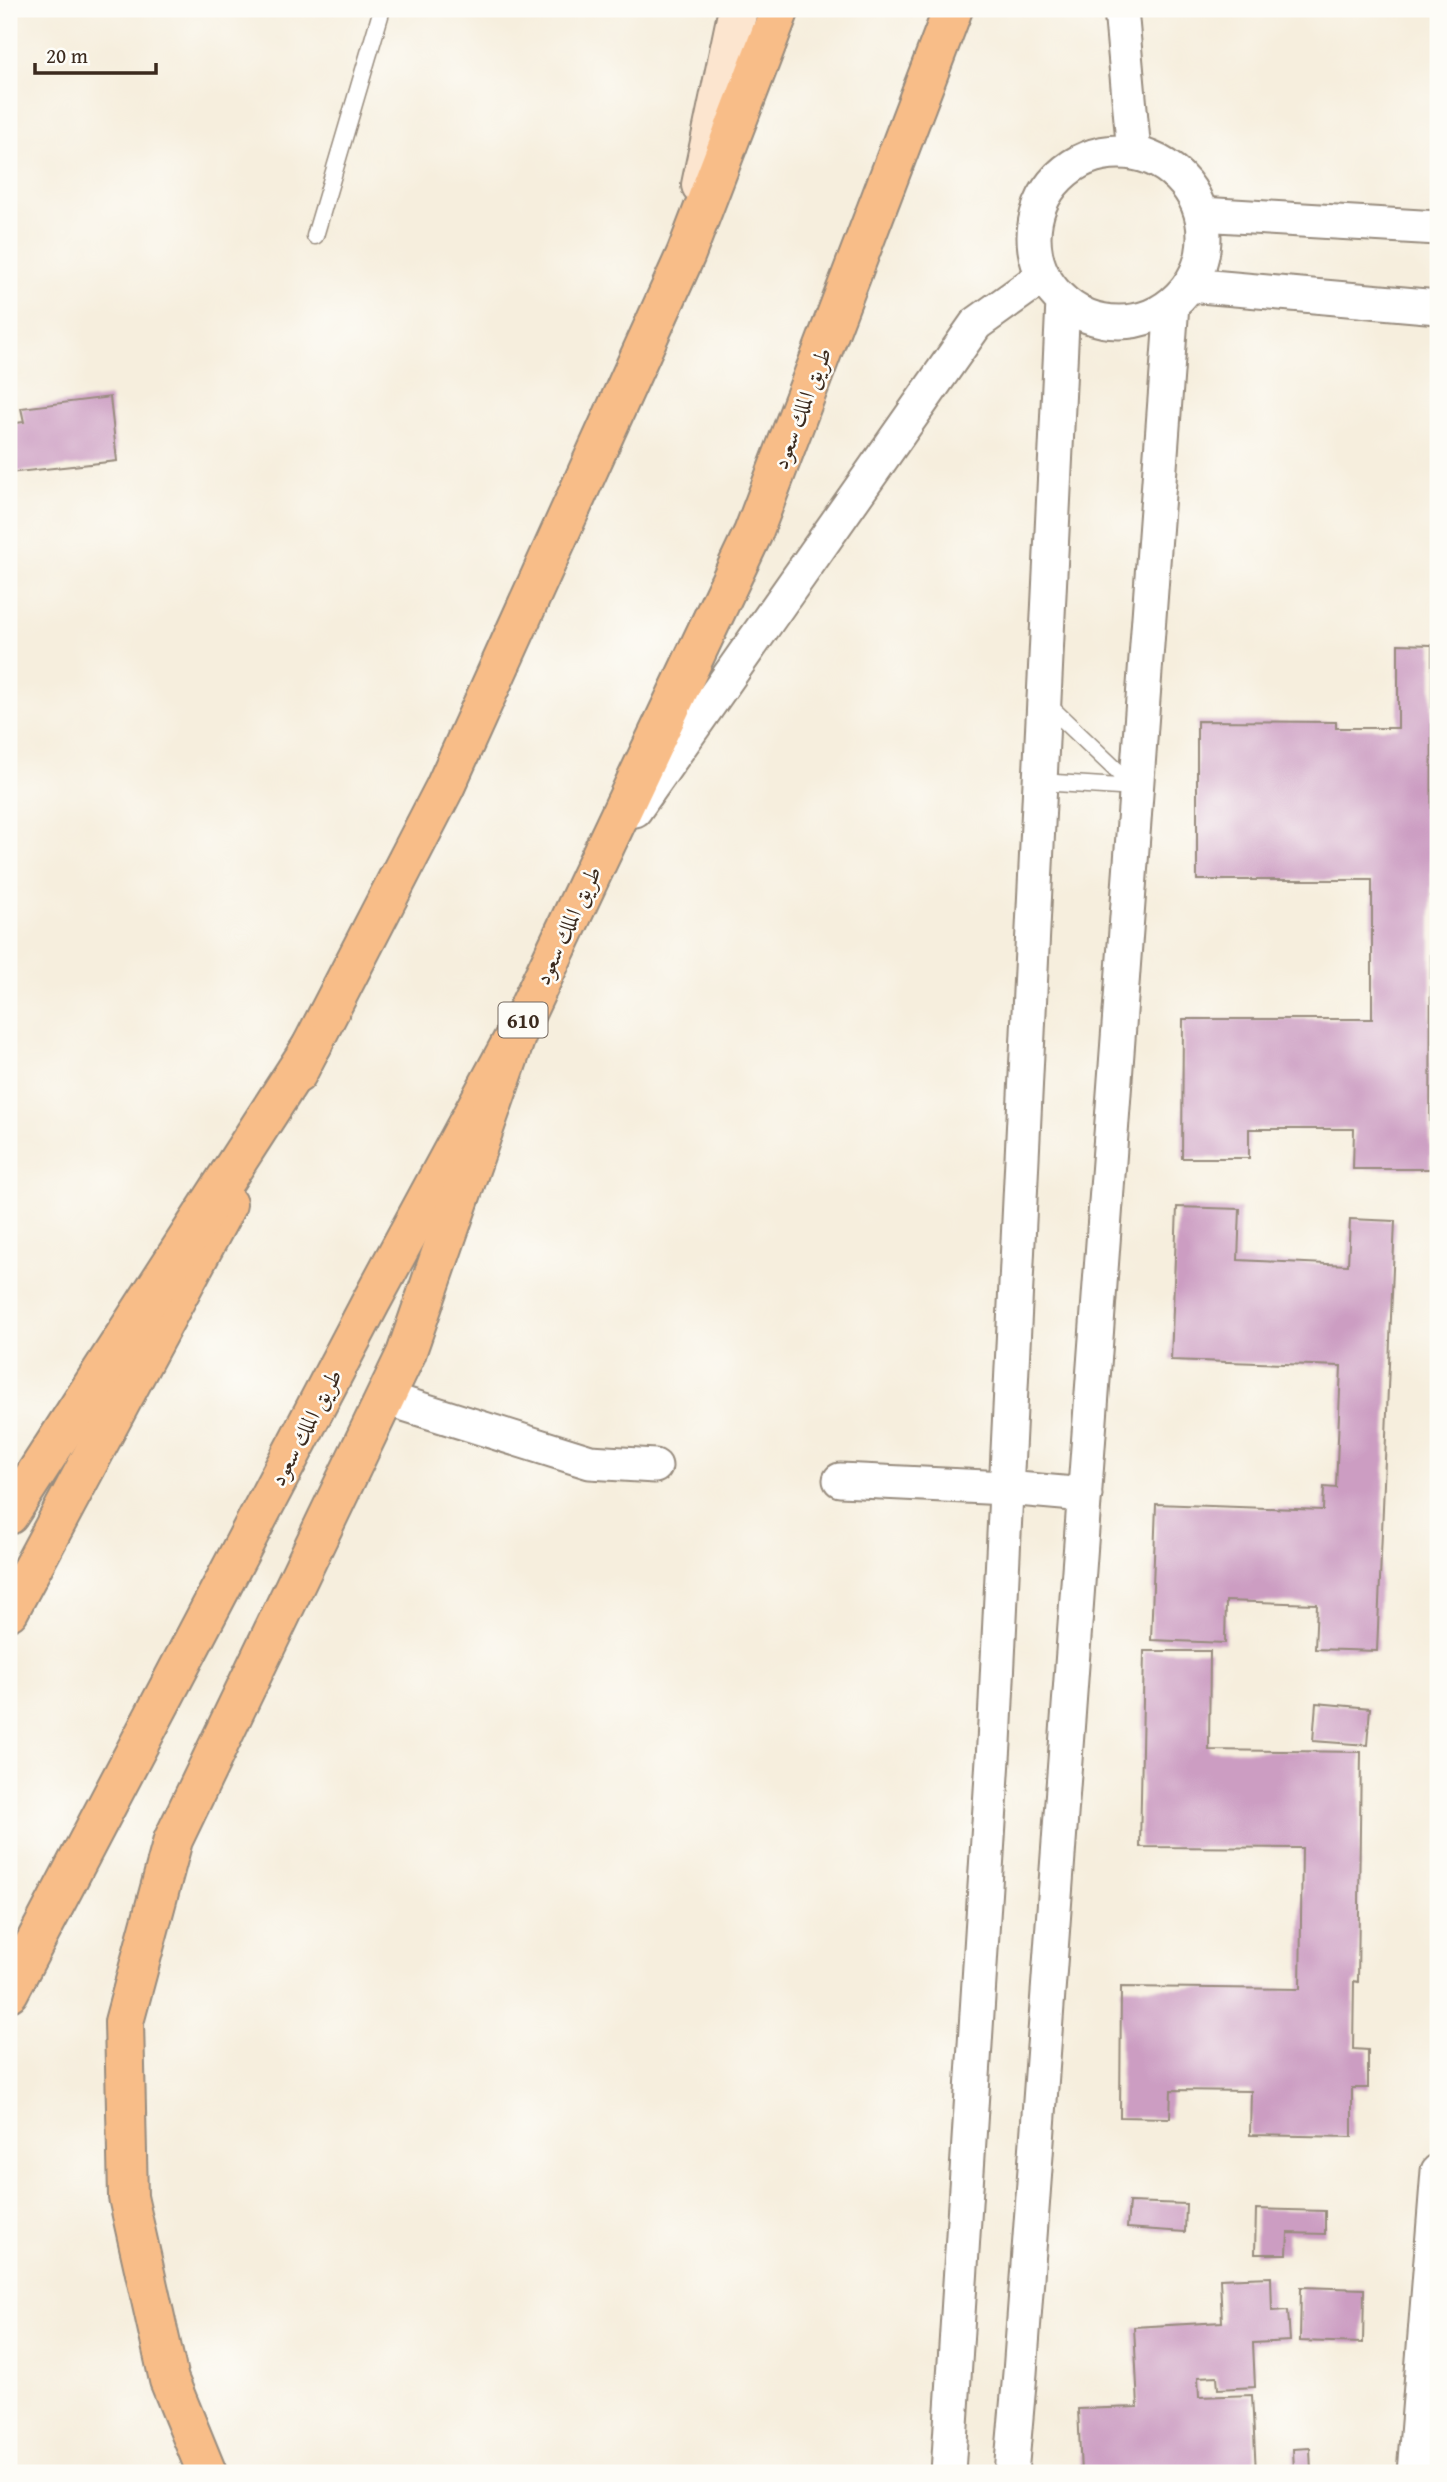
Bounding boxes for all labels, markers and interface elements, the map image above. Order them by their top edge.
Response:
scale bar [35,32,156,76]
text: 20 m [46,40,88,71]
street label: طريق الملك سعود [763,342,839,474]
street label: طريق الملك سعود [525,860,609,990]
road number: 610 [498,1002,548,1038]
street label: طريق الملك سعود [260,1363,350,1491]

